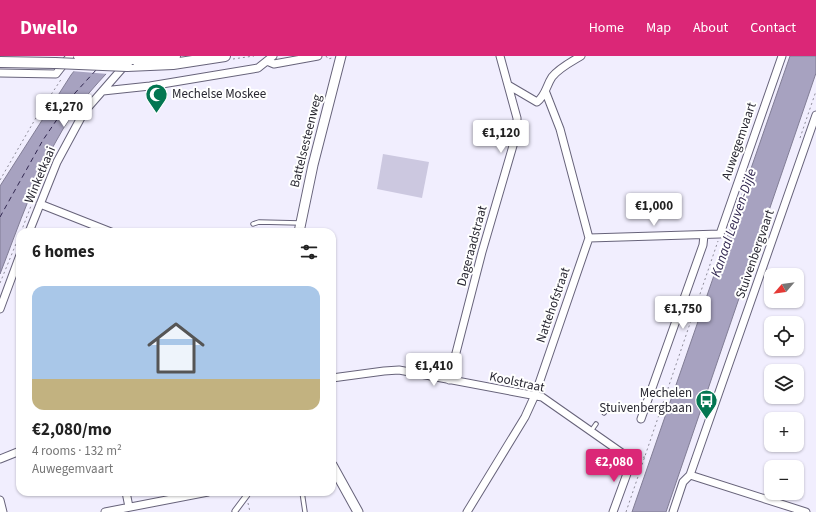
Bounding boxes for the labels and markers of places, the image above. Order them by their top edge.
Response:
mosque icon: Mechelse Moskee [144,81,170,114]
place label: Mechelse Moskee [172,85,266,103]
pin: €1,270 [31,94,97,128]
pin: €1,120 [468,120,534,154]
pin: €1,000 [621,193,687,227]
pin: €1,750 [650,296,716,330]
pin: €1,410 [401,353,467,387]
place label: Mechelen Stuivenbergbaan [599,384,692,417]
bus stop icon: Mechelen Stuivenbergbaan [694,387,720,420]
pin: €2,080 [581,449,647,483]

